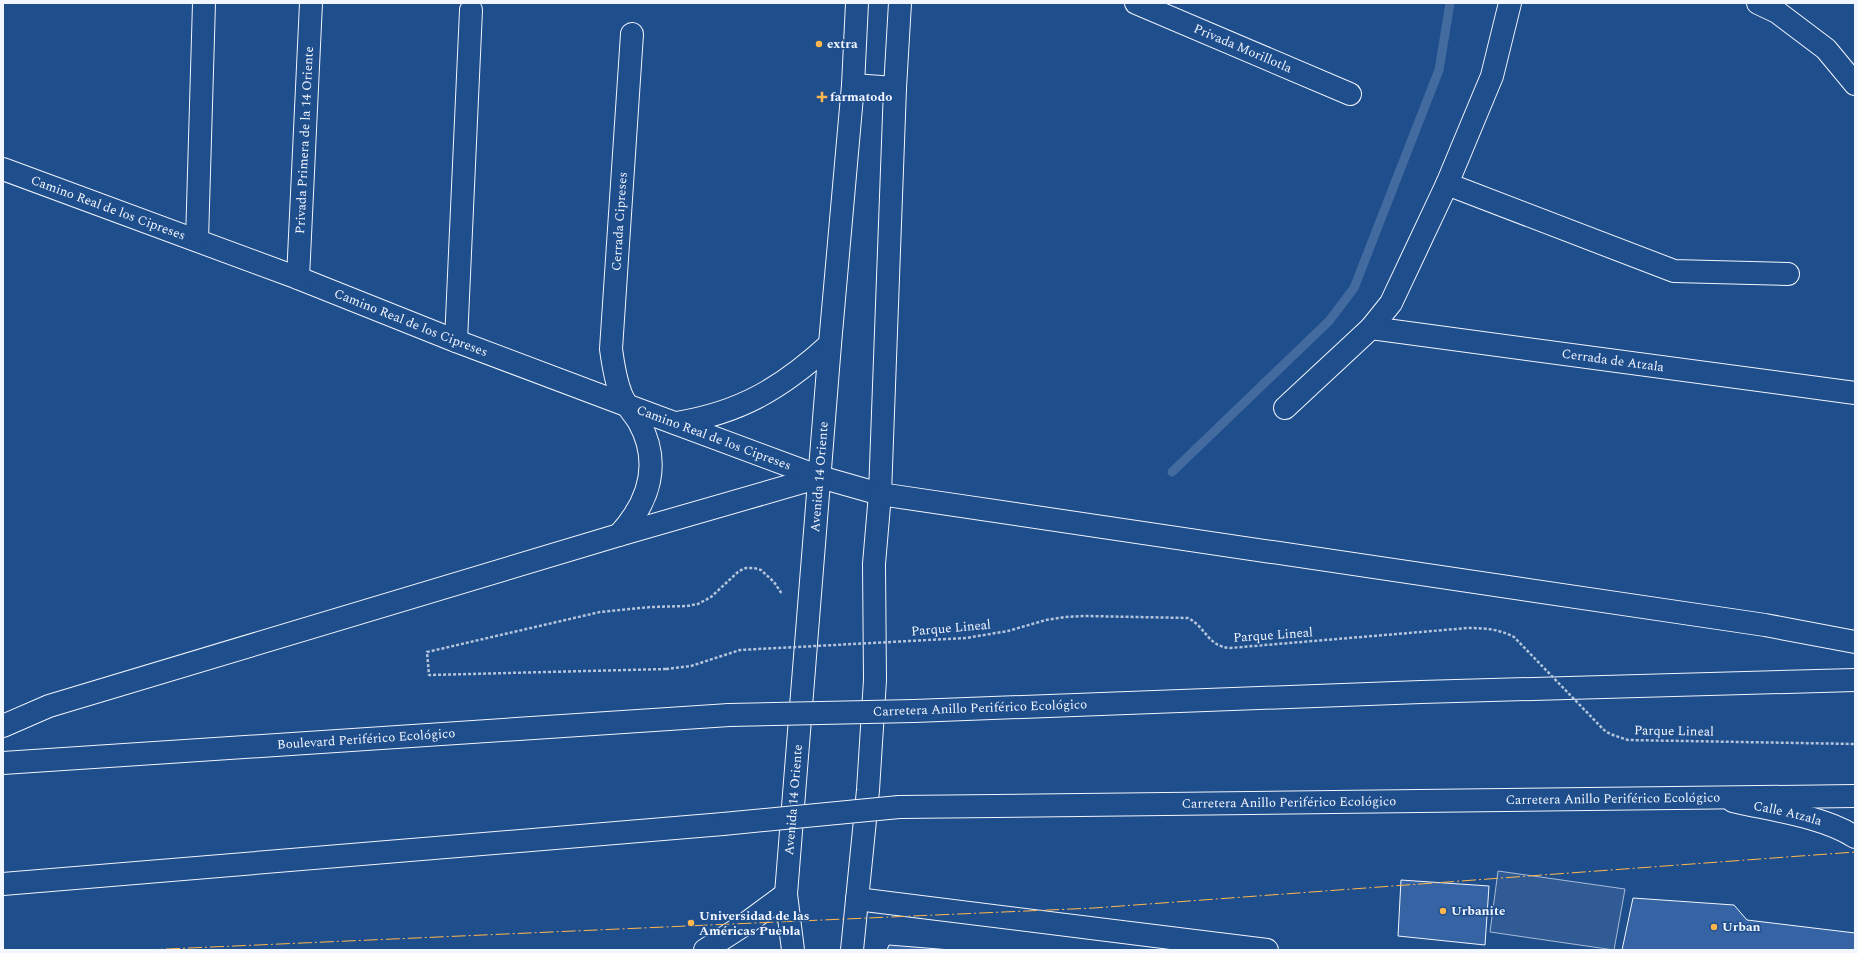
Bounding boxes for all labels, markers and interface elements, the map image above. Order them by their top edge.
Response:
street label: Privada Morillotla [1190,19,1296,78]
place label: extra [827,34,858,54]
marker: extra [814,39,824,49]
street label: Privada Primera de la 14 Oriente [290,46,319,234]
place label: farmatodo [830,87,892,107]
marker: farmatodo [817,92,827,102]
street label: Camino Real de los Cipreses [28,170,188,246]
street label: Cerrada Cipreses [606,171,633,272]
street label: Camino Real de los Cipreses [331,283,491,362]
street label: Cerrada de Atzala [1560,344,1666,377]
street label: Camino Real de los Cipreses [634,400,794,475]
street label: Avenida 14 Oriente [805,421,834,533]
street label: Parque Lineal [910,615,992,641]
street label: Parque Lineal [1232,622,1314,648]
street label: Carretera Anillo Periférico Ecológico [872,694,1088,722]
street label: Parque Lineal [1634,720,1714,742]
street label: Boulevard Periférico Ecológico [276,723,456,755]
street label: Avenida 14 Oriente [779,744,808,856]
street label: Carretera Anillo Periférico Ecológico [1505,788,1720,810]
street label: Carretera Anillo Periférico Ecológico [1181,791,1396,814]
street label: Calle Atzala [1752,796,1825,831]
place label: Urbanite [1451,901,1505,921]
place label: Universidad de las Américas Puebla [699,906,809,941]
marker: Urbanite [1438,906,1448,916]
place label: Urban [1722,917,1761,937]
marker: Universidad de las Américas Puebla [686,918,696,928]
marker: Urban [1709,922,1719,932]

